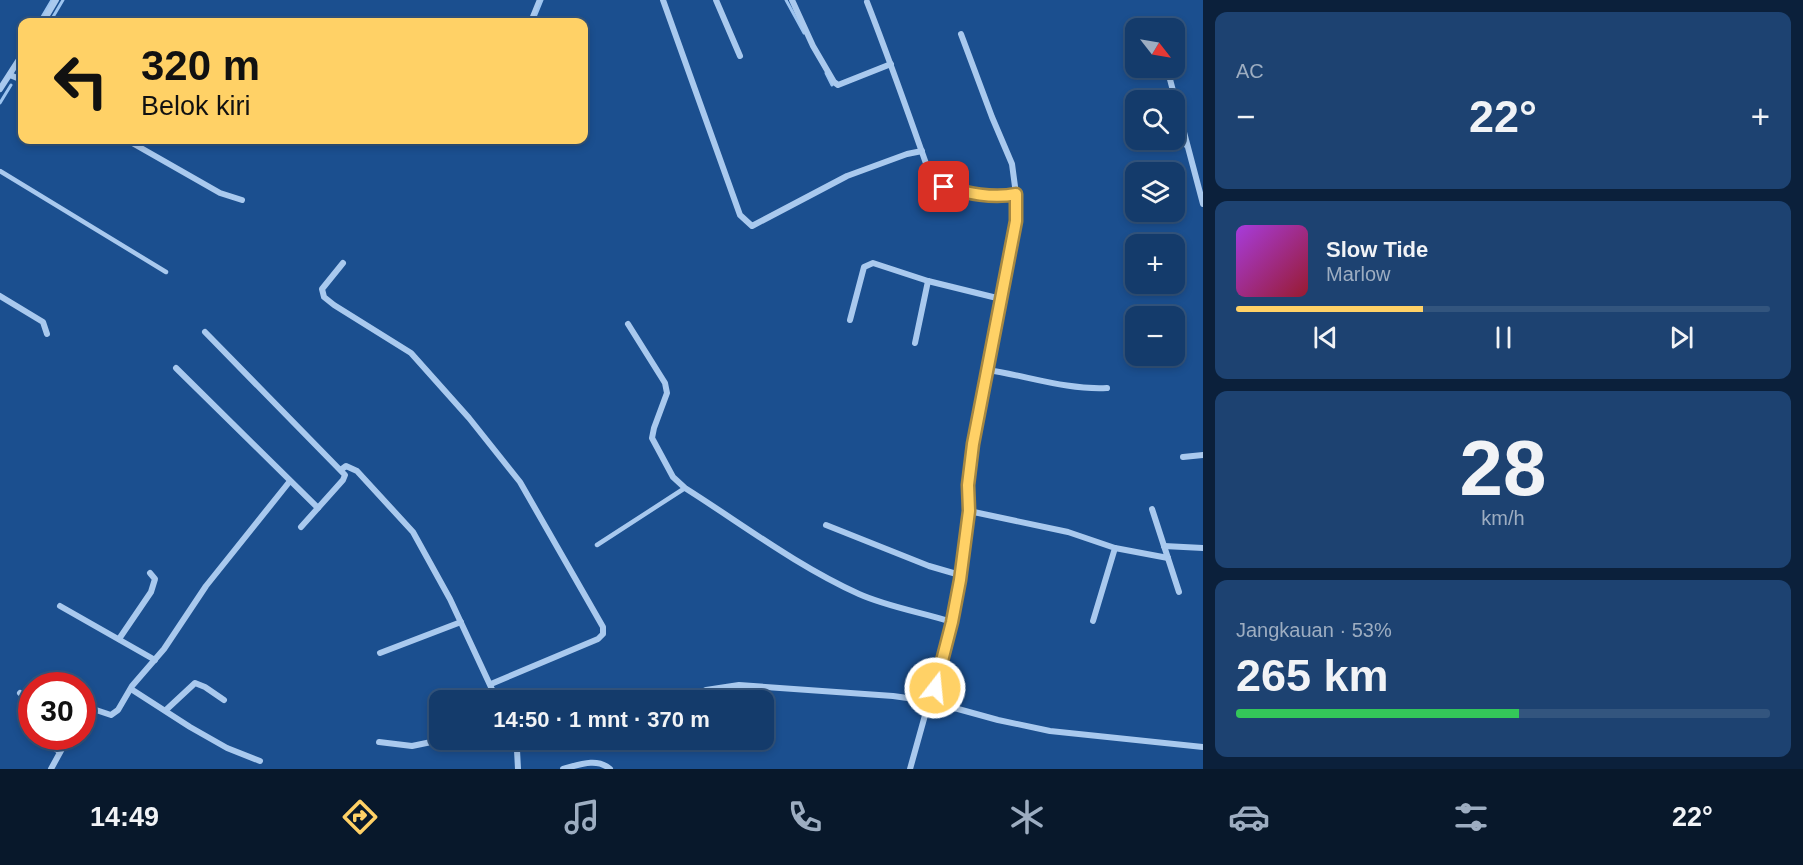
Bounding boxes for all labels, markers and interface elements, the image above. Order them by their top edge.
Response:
north arrow [1125,18,1185,78]
map controls [1125,18,1185,366]
icon: left [42,42,120,120]
text: 320 m [141,42,260,89]
text: AC [1236,60,1264,82]
button: search [1125,90,1185,150]
text: Belok kiri [141,91,251,121]
text: 22° [1469,91,1537,142]
text: − [1236,98,1255,135]
text: + [1751,98,1770,135]
pin [918,161,969,212]
button: layers [1125,162,1185,222]
icon: arrive [927,170,960,203]
button: + [1125,234,1185,294]
text: Slow Tide [1326,237,1428,262]
text: Marlow [1326,263,1390,285]
button: − [1125,306,1185,366]
icon: previous [1309,321,1342,354]
icon: pause [1487,321,1520,354]
icon: next [1665,321,1698,354]
text: 28 [1460,424,1546,512]
text: km/h [1481,507,1525,529]
text: Jangkauan · 53% [1236,619,1392,641]
text: 265 km [1236,650,1389,701]
position arrow [903,656,967,720]
speed limit sign: 30 [18,672,96,750]
text: 14:50 · 1 mnt · 370 m [493,707,710,732]
icon: directions [339,796,381,838]
icon: music [561,796,603,838]
icon: phone [784,796,826,838]
icon: climate [1006,796,1048,838]
icon: car [1228,796,1270,838]
icon: filters [1450,796,1492,838]
text: 14:49 [90,802,159,832]
text: 22° [1672,802,1713,832]

